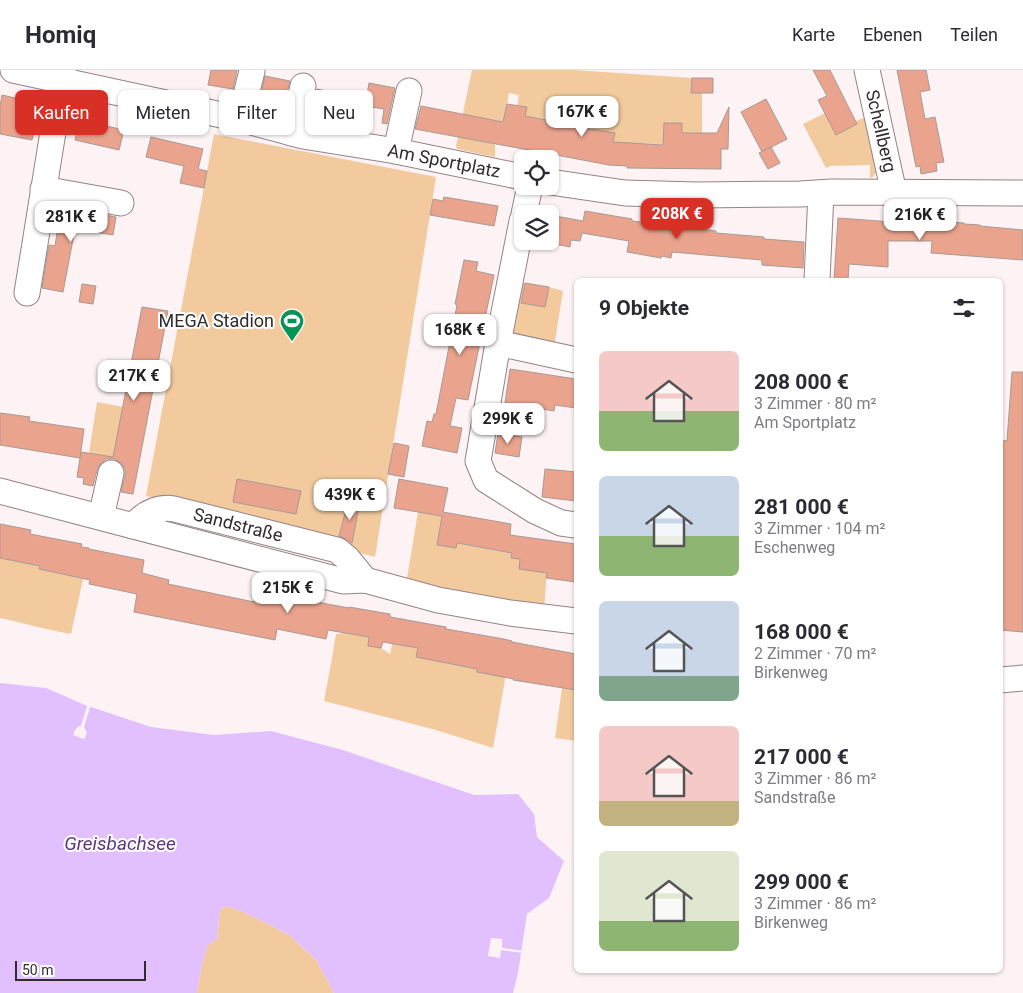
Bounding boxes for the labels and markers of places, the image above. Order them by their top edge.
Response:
pin: 167K € [541,96,623,138]
pin: 208K € [636,198,718,240]
pin: 216K € [879,198,961,241]
pin: 281K € [30,200,112,243]
sports icon: MEGA Stadion [279,308,305,342]
place label: MEGA Stadion [158,310,274,331]
pin: 168K € [419,314,501,356]
pin: 217K € [93,360,175,402]
pin: 299K € [467,402,549,445]
pin: 439K € [309,478,391,521]
pin: 215K € [247,572,329,614]

